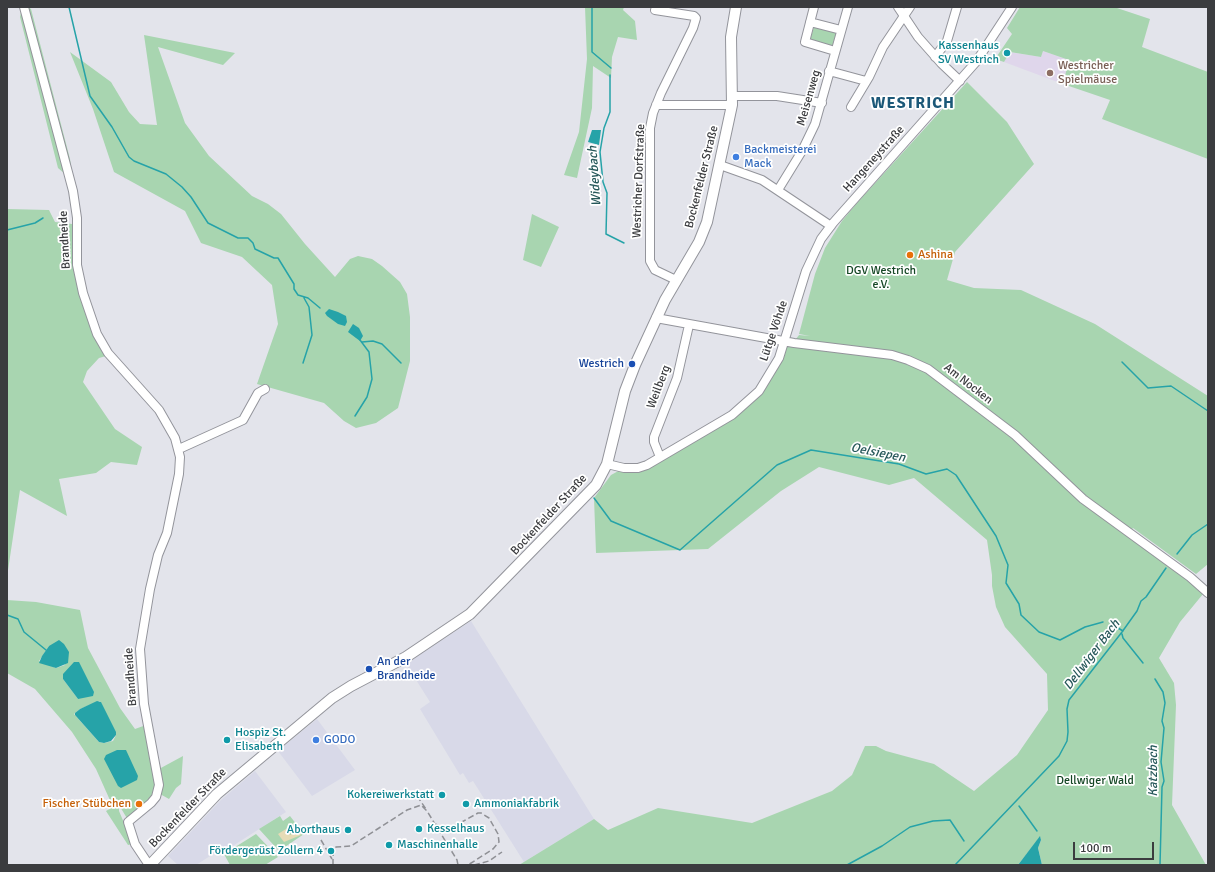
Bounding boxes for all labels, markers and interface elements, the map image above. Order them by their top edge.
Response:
place label: Kassenhaus SV Westrich [938,39,999,67]
marker: Kassenhaus SV Westrich [1002,48,1012,58]
place label: Westricher Spielmäuse [1058,59,1117,87]
street label: Meisenweg [794,68,824,128]
marker: Westricher Spielmäuse [1045,68,1055,78]
district label: WESTRICH [871,94,955,114]
street label: Hangeneystraße [840,123,908,195]
street label: Westricher Dorfstraße [630,124,648,238]
street label: Bockenfelder Straße [682,124,722,230]
place label: Backmeisterei Mack [744,143,817,171]
water label: Wideybach [585,145,605,207]
marker: Backmeisterei Mack [731,152,741,162]
street label: Brandheide [56,210,74,270]
place label: Ashina [918,248,953,262]
marker: Ashina [905,250,915,260]
park label: DGV Westrich e.V. [846,264,916,292]
street label: Lütge Vöhde [757,299,791,363]
place label: Westrich [579,357,624,371]
marker: Westrich [627,359,637,369]
street label: Am Nocken [941,360,995,408]
street label: Weilberg [644,363,674,411]
water label: Oelsiepen [849,440,907,466]
street label: Bockenfelder Straße [508,472,590,558]
water label: Dellwiger Bach [1060,617,1124,693]
street label: Brandheide [122,647,140,707]
place label: An der Brandheide [377,655,436,683]
marker: An der Brandheide [364,664,374,674]
place label: Hospiz St. Elisabeth [235,726,286,754]
place label: GODO [324,733,355,747]
marker: Hospiz St. Elisabeth [222,735,232,745]
marker: GODO [311,735,321,745]
water label: Katzbach [1146,745,1162,797]
street label: Bockenfelder Straße [146,765,230,851]
park label: Dellwiger Wald [1056,774,1134,788]
place label: Kokereiwerkstatt [347,788,434,802]
marker: Kokereiwerkstatt [437,790,447,800]
place label: Fischer Stübchen [42,797,131,811]
place label: Ammoniakfabrik [474,797,559,811]
marker: Fischer Stübchen [134,799,144,809]
marker: Ammoniakfabrik [461,799,471,809]
place label: Kesselhaus [427,822,484,836]
place label: Aborthaus [287,823,340,837]
marker: Kesselhaus [414,824,424,834]
marker: Aborthaus [343,825,353,835]
scale bar [1075,834,1156,860]
place label: Maschinenhalle [397,838,478,852]
marker: Maschinenhalle [384,840,394,850]
text: 100 m [1080,841,1112,856]
place label: Fördergerüst Zollern 4 [209,844,323,858]
marker: Fördergerüst Zollern 4 [326,846,336,856]

